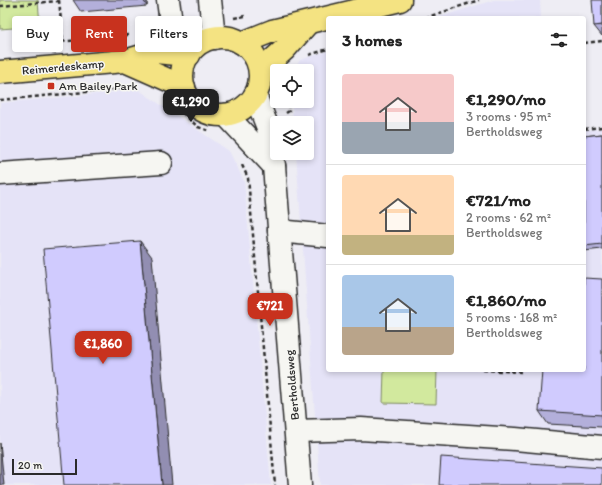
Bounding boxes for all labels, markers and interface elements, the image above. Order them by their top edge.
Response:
chip: Buy [12,16,63,52]
chip: Rent [71,16,127,52]
chip: Filters [135,16,202,52]
icon: filters [548,29,570,51]
text: 3 homes [342,30,402,50]
street label: Reimerdeskamp [21,56,105,78]
map controls [270,64,314,160]
button: locate [270,64,314,108]
place label: Am Bailey Park [59,79,138,93]
marker: Am Bailey Park [46,81,56,91]
pin: €1,290 [158,89,224,123]
text: €1,290/mo [466,89,546,109]
icon: home [374,90,422,138]
text: €1,290 [172,94,210,109]
text: 3 rooms · 95 m² [466,109,551,124]
button: layers [270,116,314,160]
text: Bertholdsweg [466,124,542,139]
text: €721/mo [466,190,531,210]
icon: home [374,191,422,239]
text: 2 rooms · 62 m² [466,210,551,225]
text: Bertholdsweg [466,225,542,240]
text: €1,860/mo [466,290,546,310]
icon: home [374,291,422,339]
pin: €721 [246,293,294,327]
text: €721 [257,298,283,313]
text: 5 rooms · 168 m² [466,310,557,325]
text: Bertholdsweg [466,325,542,340]
pin: €1,860 [70,331,136,365]
text: €1,860 [84,336,122,351]
street label: Bertholdsweg [282,348,302,421]
scale bar [12,457,77,476]
text: 20 m [18,459,42,472]

